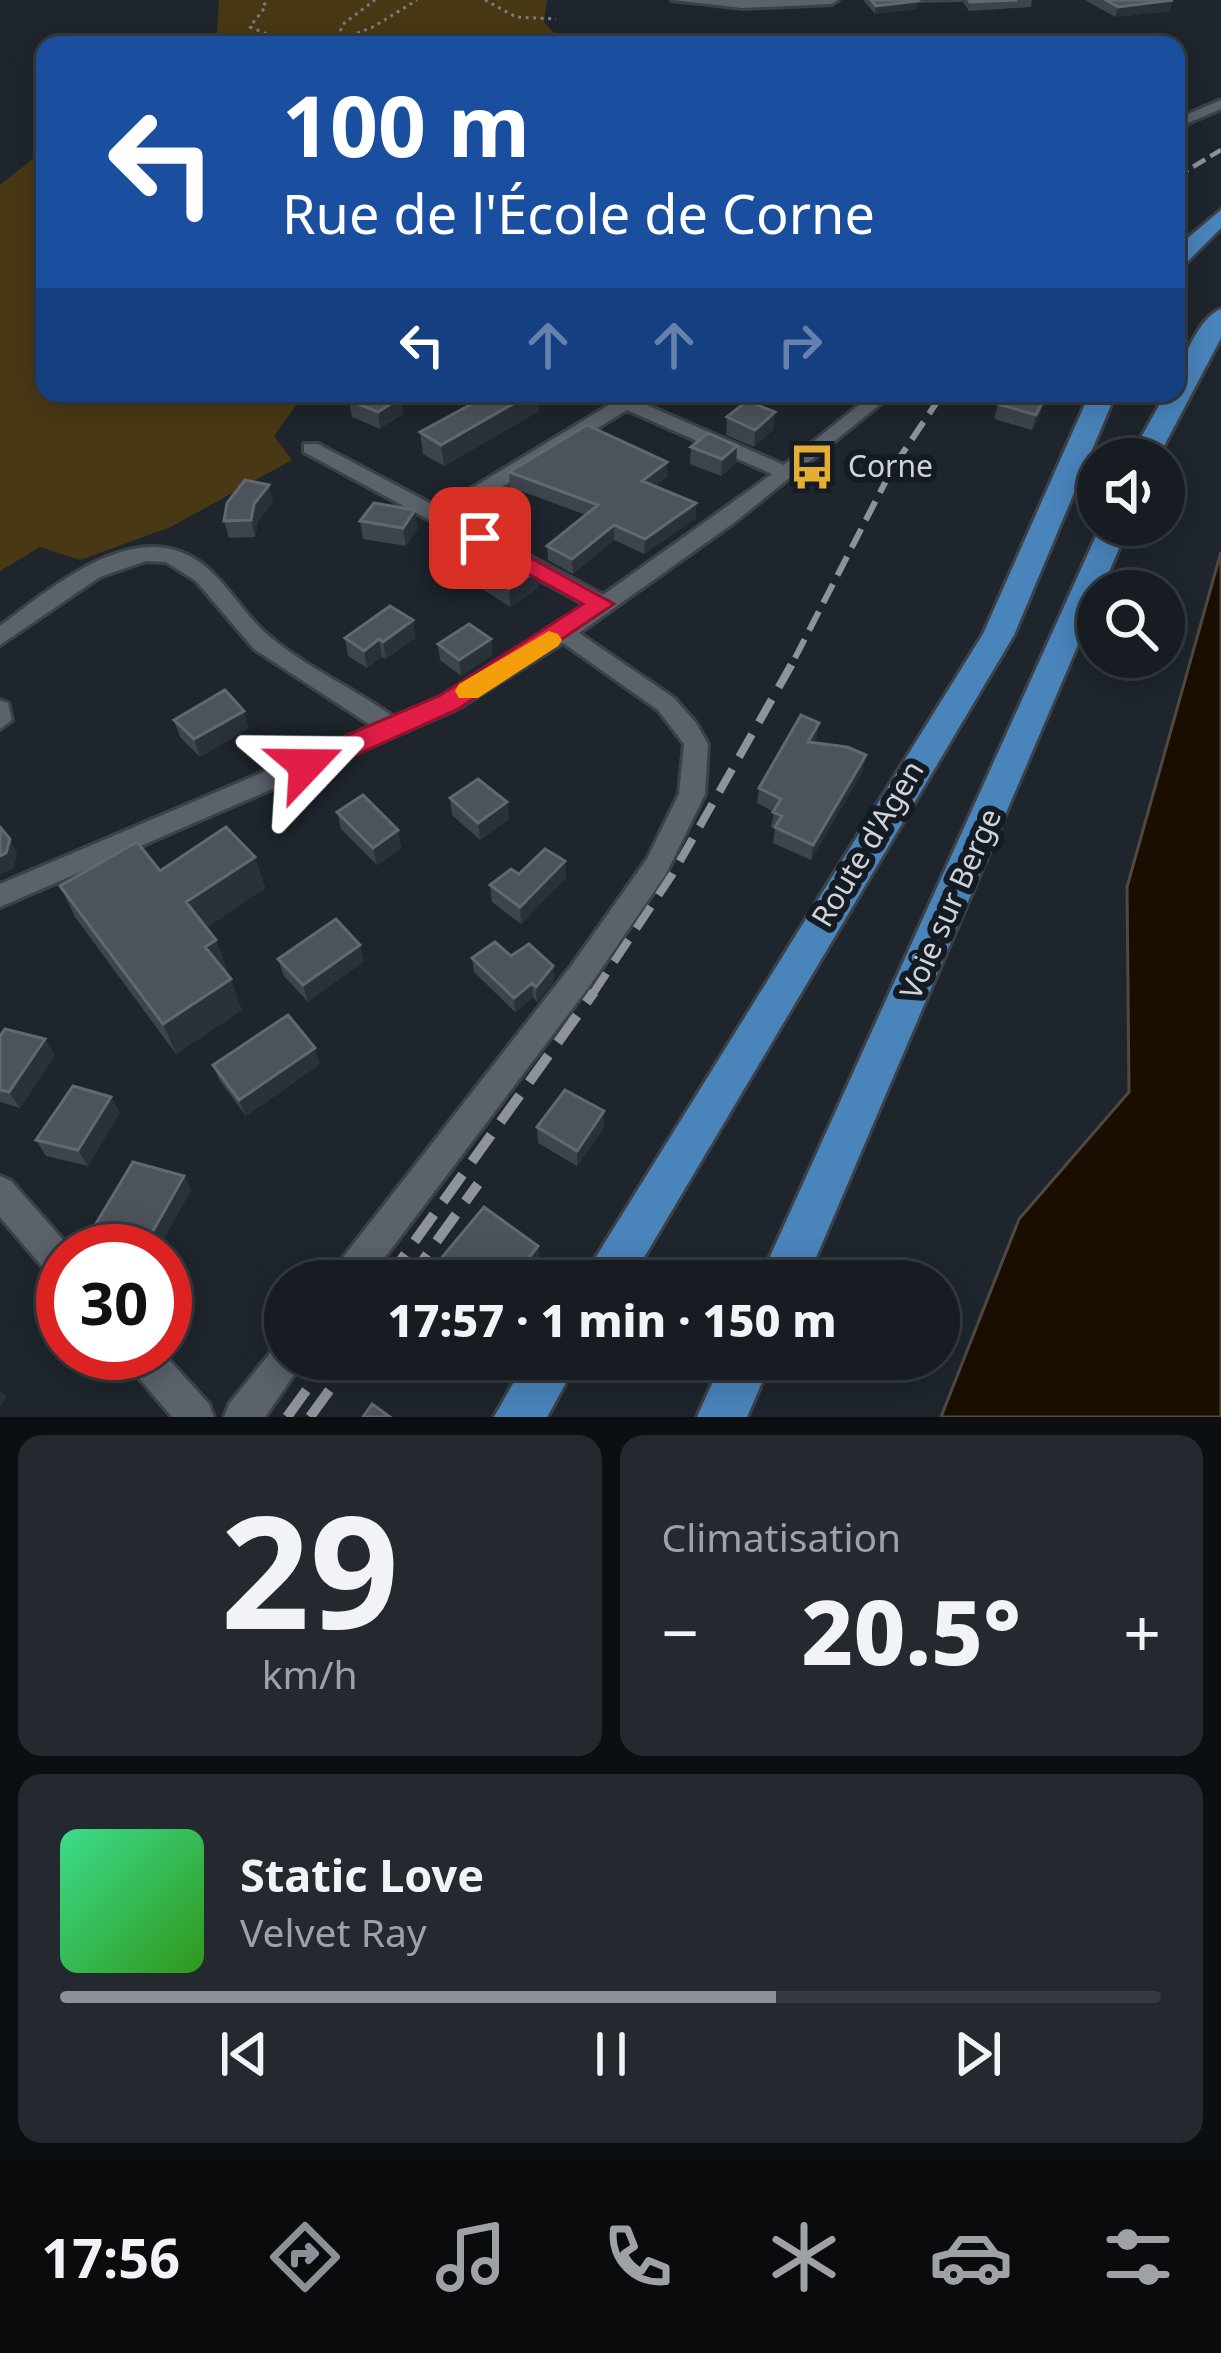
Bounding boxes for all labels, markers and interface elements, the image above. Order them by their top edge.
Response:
text: 100 m [282,67,530,182]
icon: left [84,84,240,240]
text: Rue de l'École de Corne [282,176,875,250]
icon: left [389,312,455,378]
icon: ahead [515,312,581,378]
icon: ahead [641,312,707,378]
icon: right [767,312,833,378]
map controls [1077,438,1185,678]
button: sound [1077,438,1185,546]
bus stop icon: Corne [787,442,837,492]
place label: Corne [848,445,933,486]
pin [429,487,531,589]
icon: arrive [447,505,513,571]
button: search [1077,570,1185,678]
position arrow [243,702,369,828]
street label: Route d'Agen [801,752,932,934]
street label: Voie sur Berge [889,801,1010,1005]
speed limit sign: 30 [36,1224,192,1380]
text: 17:57 · 1 min · 150 m [387,1289,837,1350]
text: 29 [221,1462,399,1675]
text: Climatisation [662,1510,901,1563]
text: 20.5° [801,1569,1021,1691]
text: − [662,1586,699,1676]
text: + [1123,1586,1161,1676]
text: km/h [262,1647,358,1700]
text: Static Love [240,1844,484,1905]
text: Velvet Ray [240,1905,427,1958]
icon: previous [211,2021,277,2087]
icon: pause [578,2021,644,2087]
icon: next [945,2021,1011,2087]
icon: directions [263,2215,347,2299]
icon: music [429,2215,513,2299]
icon: phone [596,2215,680,2299]
icon: climate [762,2215,846,2299]
icon: car [929,2215,1013,2299]
icon: filters [1096,2215,1180,2299]
text: 17:56 [41,2220,180,2294]

